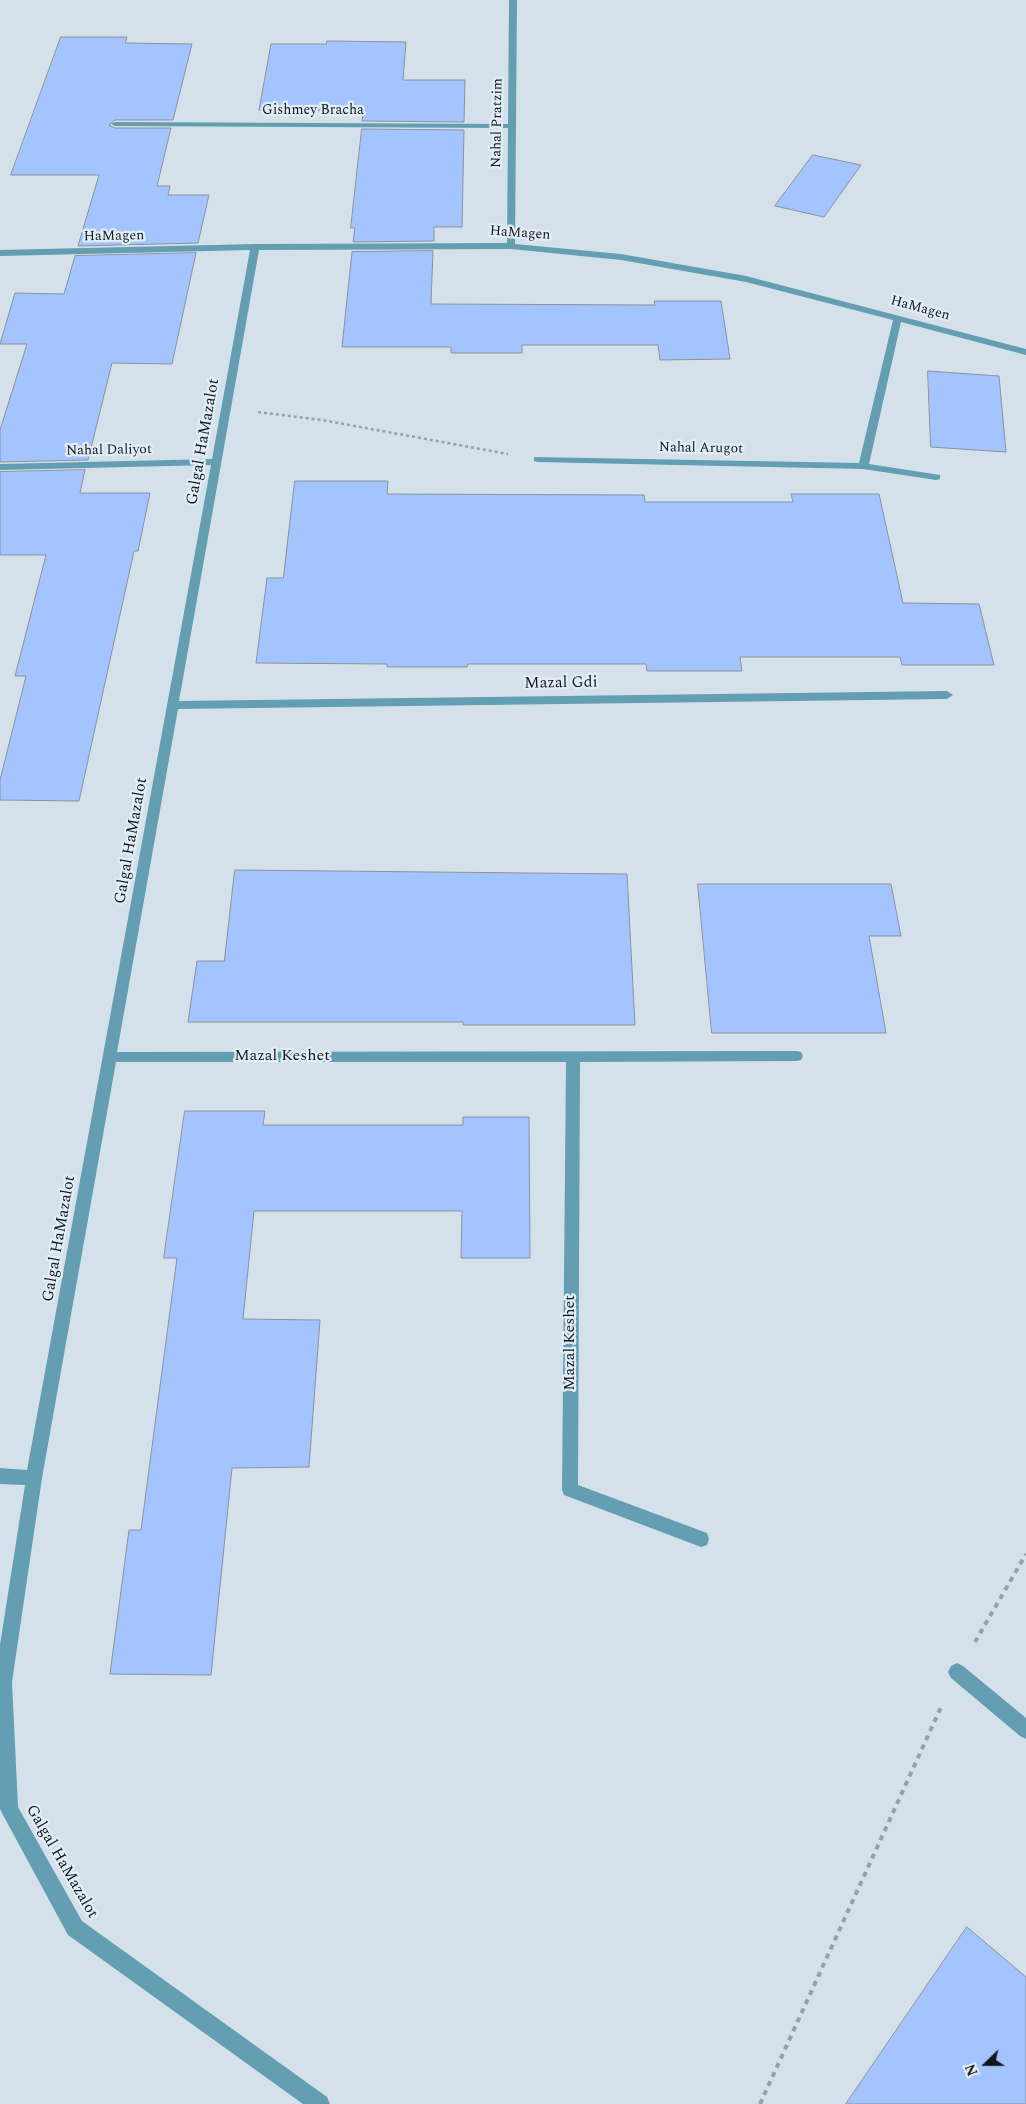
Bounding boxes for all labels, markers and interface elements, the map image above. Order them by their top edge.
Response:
street label: Nahal Pratzim [489,78,507,168]
street label: Gishmey Bracha [262,103,364,119]
street label: HaMagen [489,223,551,245]
street label: HaMagen [83,228,145,246]
street label: HaMagen [888,293,952,325]
street label: Galgal HaMazalot [183,377,225,507]
street label: Nahal Arugot [659,440,743,458]
street label: Nahal Daliyot [66,442,152,460]
street label: Mazal Gdi [524,674,598,694]
street label: Galgal HaMazalot [111,776,153,906]
street label: Mazal Keshet [234,1047,330,1067]
street label: Galgal HaMazalot [39,1174,81,1304]
street label: Mazal Keshet [561,1295,581,1391]
street label: Galgal HaMazalot [21,1802,101,1922]
north arrow [961,2039,1011,2089]
text: N [960,2061,984,2079]

